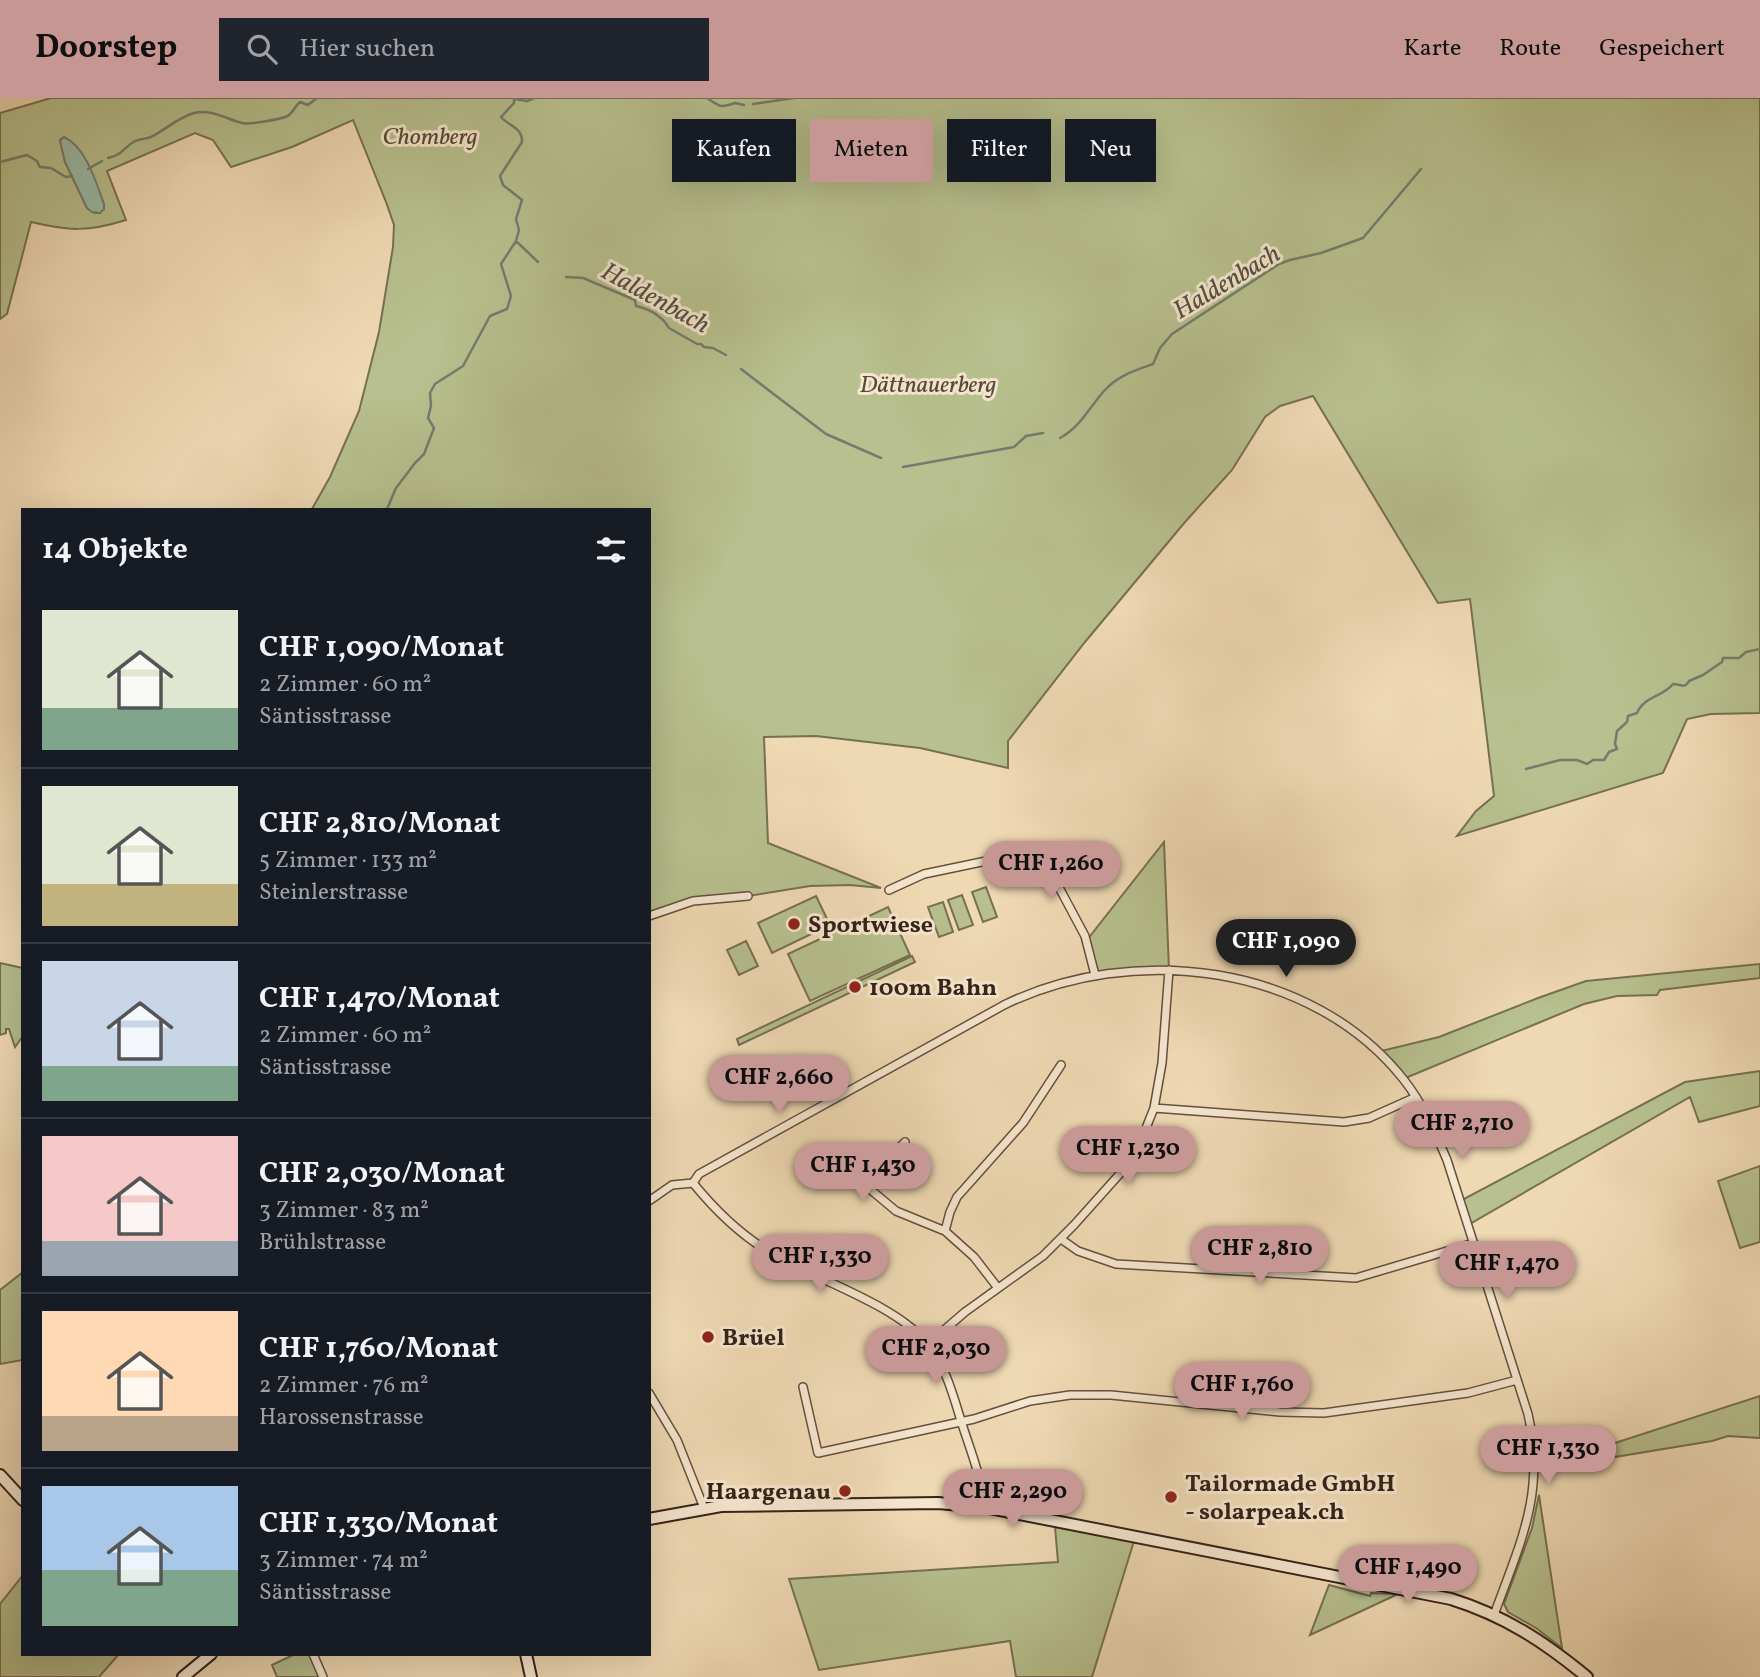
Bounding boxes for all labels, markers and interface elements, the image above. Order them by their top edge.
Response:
search box [219,18,709,81]
text: Doorstep [35,26,177,72]
icon: search [243,30,281,68]
text: Hier suchen [299,31,435,67]
text: Karte [1404,32,1461,66]
text: Route [1499,32,1561,66]
text: Gespeichert [1599,32,1725,66]
chip: Kaufen [672,119,796,182]
chip: Mieten [810,119,933,182]
chip: Filter [947,119,1051,182]
chip: Neu [1065,119,1156,182]
park label: Chomberg [383,121,478,155]
water label: Haldenbach [1167,237,1288,329]
water label: Haldenbach [594,254,716,343]
park label: Dättnauerberg [860,369,997,403]
text: 14 Objekte [42,529,188,571]
icon: filters [592,531,630,569]
text: CHF 1,090/Monat [259,627,504,669]
icon: home [98,638,182,722]
text: 2 Zimmer · 60 m² [259,669,431,701]
text: Säntisstrasse [259,701,391,733]
text: CHF 2,810/Monat [259,803,501,845]
icon: home [98,814,182,898]
pin: CHF 1,260 [971,842,1131,901]
text: 5 Zimmer · 133 m² [259,845,437,877]
text: CHF 1,260 [998,848,1104,880]
text: Steinlerstrasse [259,877,408,909]
place label: Sportwiese [808,909,933,943]
marker: Sportwiese [786,916,802,932]
pin: CHF 1,090 [1206,920,1366,979]
text: CHF 1,090 [1232,926,1340,958]
place label: 100m Bahn [869,972,997,1006]
text: CHF 1,470/Monat [259,978,500,1020]
marker: 100m Bahn [847,979,863,995]
icon: home [98,989,182,1073]
text: 2 Zimmer · 60 m² [259,1020,431,1052]
text: Säntisstrasse [259,1052,391,1084]
pin: CHF 2,660 [699,1056,859,1115]
text: CHF 2,660 [725,1062,833,1094]
pin: CHF 2,710 [1382,1102,1542,1161]
text: CHF 2,710 [1410,1108,1514,1140]
pin: CHF 1,230 [1048,1126,1208,1186]
text: CHF 1,230 [1076,1133,1180,1165]
pin: CHF 1,430 [783,1144,943,1203]
text: CHF 1,430 [810,1150,916,1182]
text: CHF 2,030/Monat [259,1153,505,1195]
icon: home [98,1164,182,1248]
text: 3 Zimmer · 83 m² [259,1195,429,1227]
pin: CHF 2,810 [1180,1226,1340,1286]
text: Brühlstrasse [259,1227,386,1259]
text: CHF 2,810 [1207,1233,1313,1265]
pin: CHF 1,330 [740,1234,900,1294]
text: CHF 1,330 [768,1241,872,1273]
pin: CHF 1,470 [1427,1242,1587,1301]
text: CHF 1,470 [1455,1248,1559,1280]
place label: Brüel [722,1322,785,1356]
pin: CHF 2,030 [856,1326,1016,1386]
text: CHF 1,760/Monat [259,1328,498,1370]
marker: Brüel [700,1329,716,1345]
text: CHF 2,030 [882,1333,990,1365]
icon: home [98,1339,182,1423]
pin: CHF 1,760 [1162,1362,1322,1422]
text: CHF 1,760 [1190,1369,1294,1401]
text: 2 Zimmer · 76 m² [259,1370,429,1402]
text: Harossenstrasse [259,1402,424,1434]
pin: CHF 1,330 [1468,1426,1628,1486]
text: CHF 1,330 [1496,1433,1600,1465]
place label: Tailormade GmbH - solarpeak.ch [1185,1468,1395,1530]
pin: CHF 2,290 [933,1470,1093,1529]
place label: Haargenau [706,1476,831,1510]
text: CHF 2,290 [959,1476,1067,1508]
marker: Haargenau [837,1483,853,1499]
marker: Tailormade GmbH - solarpeak.ch [1163,1489,1179,1505]
text: CHF 1,330/Monat [259,1503,498,1545]
icon: home [98,1514,182,1598]
text: 3 Zimmer · 74 m² [259,1545,428,1577]
pin: CHF 1,490 [1328,1546,1488,1605]
text: CHF 1,490 [1354,1552,1462,1584]
text: Säntisstrasse [259,1577,391,1609]

